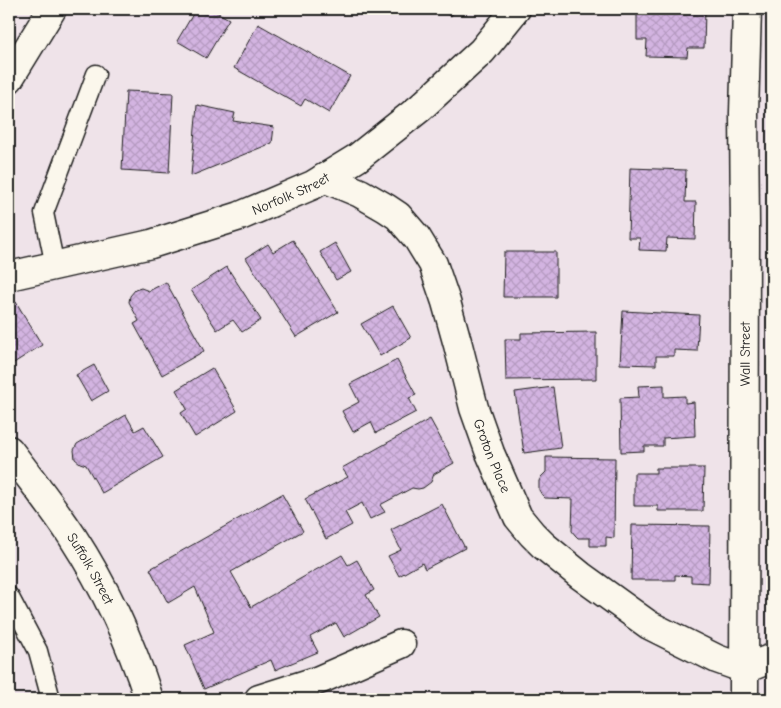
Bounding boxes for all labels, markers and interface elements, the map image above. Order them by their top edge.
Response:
street label: Norfolk Street [249,169,333,219]
street label: Wall Street [737,321,754,386]
street label: Groton Place [470,417,514,495]
street label: Suffolk Street [63,530,118,608]

